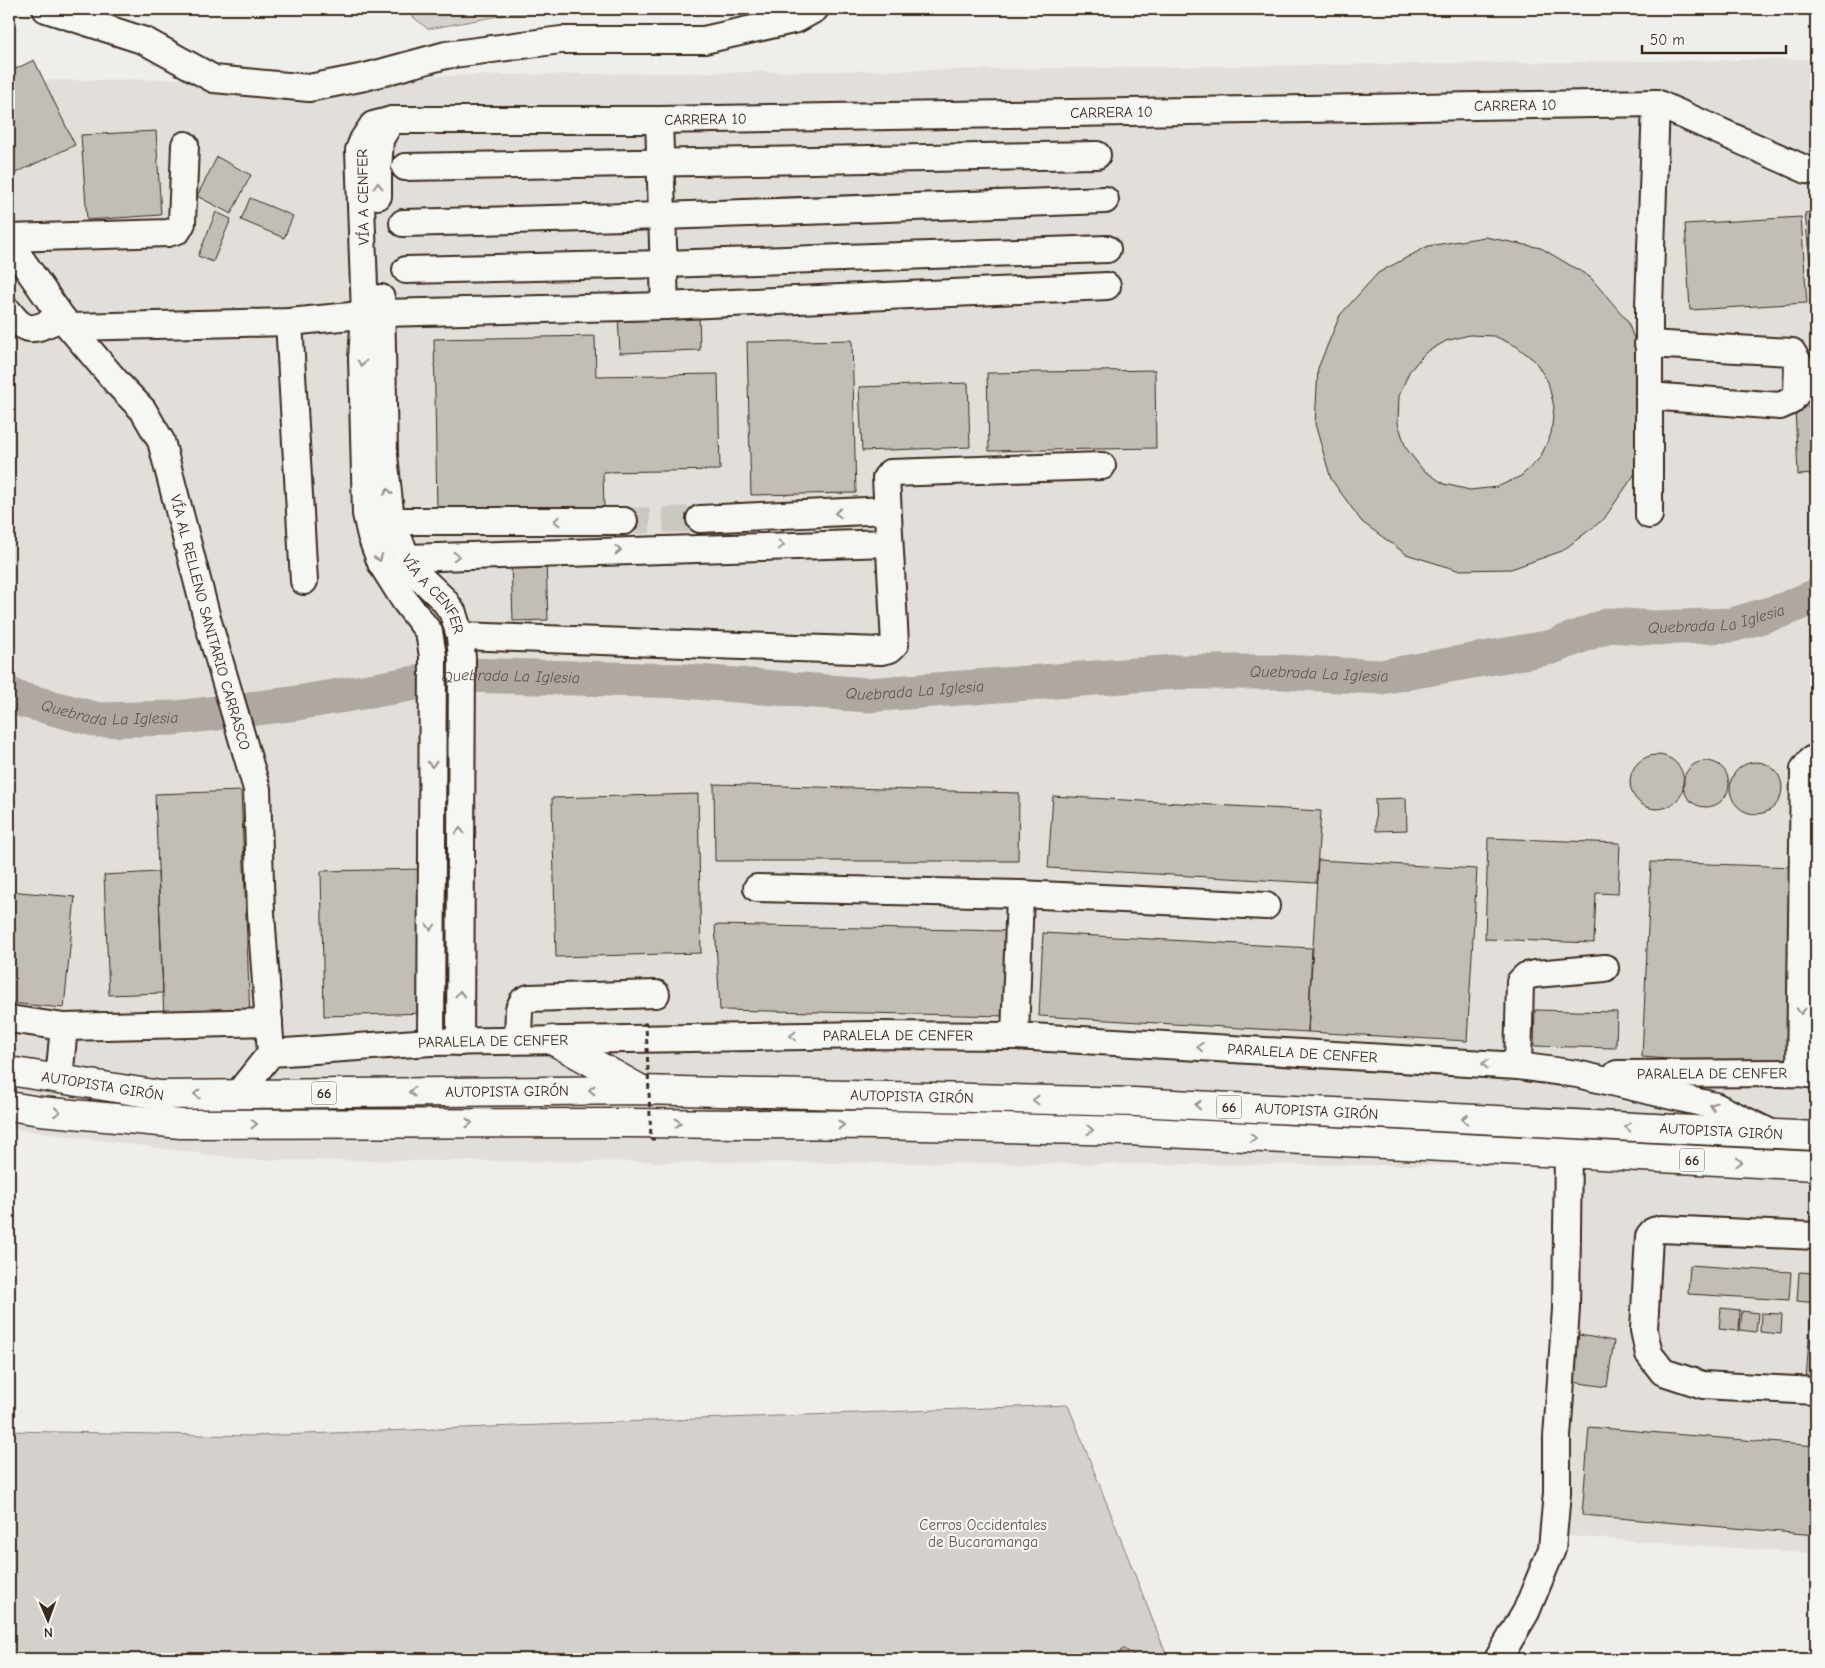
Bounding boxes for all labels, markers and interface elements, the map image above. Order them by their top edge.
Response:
scale bar [1642,22,1786,54]
text: 50 m [1650,31,1685,49]
street label: CARRERA 10 [1474,96,1557,115]
street label: CARRERA 10 [1070,103,1153,122]
street label: CARRERA 10 [664,110,747,129]
street label: VÍA A CENFER [352,149,373,245]
one-way arrow [373,181,383,189]
one-way arrow [357,359,367,367]
one-way arrow [383,488,394,496]
street label: VÍA AL RELLENO SANITARIO CARRASCO [166,493,254,752]
one-way arrow [834,507,842,518]
one-way arrow [553,516,561,526]
one-way arrow [778,540,785,550]
one-way arrow [615,545,623,556]
street label: VÍA A CENFER [398,551,468,636]
one-way arrow [452,551,460,562]
one-way arrow [373,553,384,562]
water label: Quebrada La Iglesia [1647,601,1787,637]
water label: Quebrada La Iglesia [1250,663,1390,686]
water label: Quebrada La Iglesia [440,666,580,688]
water label: Quebrada La Iglesia [845,677,985,704]
water label: Quebrada La Iglesia [39,696,179,729]
one-way arrow [427,761,438,769]
one-way arrow [455,827,465,834]
one-way arrow [426,924,436,931]
one-way arrow [454,989,465,997]
one-way arrow [1796,1008,1806,1015]
street label: PARALELA DE CENFER [823,1026,973,1045]
street label: PARALELA DE CENFER [417,1031,568,1052]
one-way arrow [789,1031,796,1041]
street label: PARALELA DE CENFER [1227,1040,1378,1067]
one-way arrow [1196,1042,1204,1053]
one-way arrow [1481,1059,1489,1070]
street label: PARALELA DE CENFER [1637,1064,1787,1083]
street label: AUTOPISTA GIRÓN [40,1067,165,1105]
street label: AUTOPISTA GIRÓN [445,1081,569,1101]
road number: 66 [312,1082,336,1104]
one-way arrow [588,1085,596,1095]
street label: AUTOPISTA GIRÓN [850,1086,974,1107]
one-way arrow [408,1087,416,1097]
one-way arrow [193,1089,201,1100]
one-way arrow [1032,1094,1040,1105]
road number: 66 [1216,1096,1242,1118]
street label: AUTOPISTA GIRÓN [1254,1099,1379,1123]
one-way arrow [1194,1100,1202,1111]
one-way arrow [1709,1102,1718,1112]
one-way arrow [53,1106,61,1117]
one-way arrow [1461,1114,1469,1125]
one-way arrow [466,1118,473,1128]
one-way arrow [674,1118,682,1128]
one-way arrow [250,1119,258,1129]
one-way arrow [837,1119,845,1130]
street label: AUTOPISTA GIRÓN [1659,1119,1783,1143]
one-way arrow [1623,1122,1631,1133]
one-way arrow [1087,1125,1095,1136]
one-way arrow [1249,1132,1257,1143]
road number: 66 [1680,1148,1704,1172]
one-way arrow [1736,1157,1743,1167]
park label: Cerros Occidentales de Bucaramanga [919,1516,1047,1551]
north arrow [22,1596,72,1646]
text: N [44,1624,53,1641]

